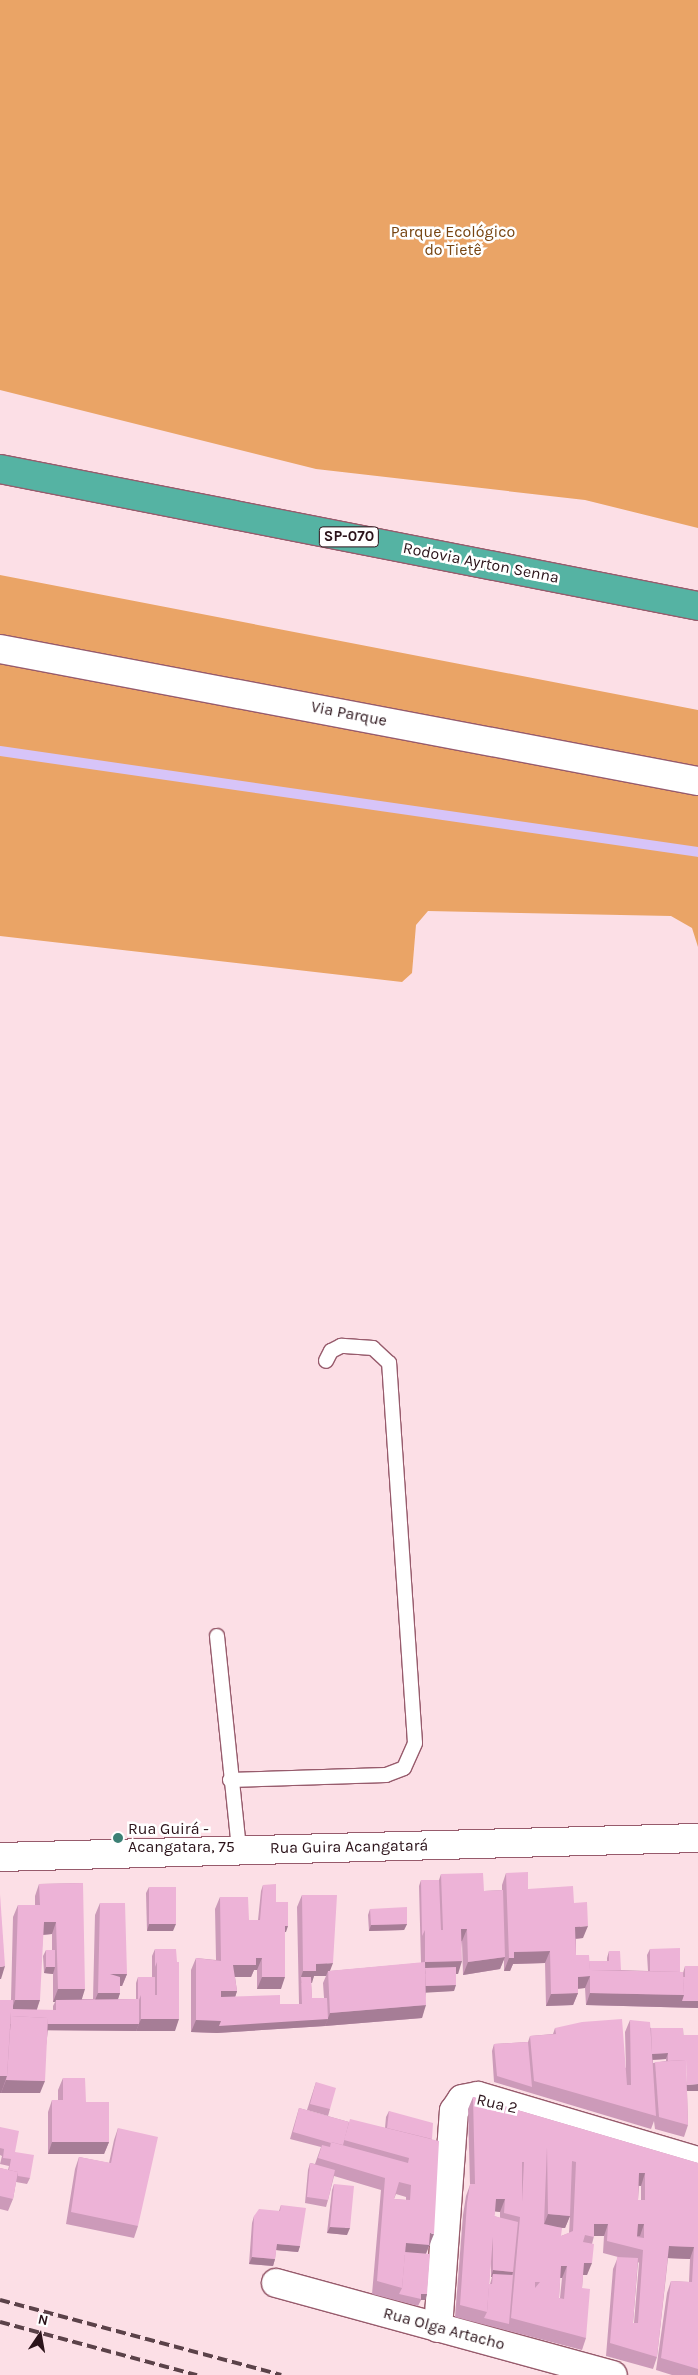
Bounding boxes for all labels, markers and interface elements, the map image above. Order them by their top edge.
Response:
park label: Parque Ecológico do Tietê [391,222,515,260]
road number: SP-070 [318,524,380,550]
street label: Rodovia Ayrton Senna [401,538,561,588]
street label: Via Parque [309,697,389,731]
place label: Rua Guirá - Acangatara, 75 [128,1819,235,1857]
marker: Rua Guirá - Acangatara, 75 [112,1832,124,1844]
street label: Rua Guira Acangatará [270,1836,428,1858]
street label: Rua 2 [475,2090,519,2118]
street label: Rua Olga Artacho [381,2304,507,2354]
north arrow [15,2310,65,2360]
text: N [37,2310,50,2329]

